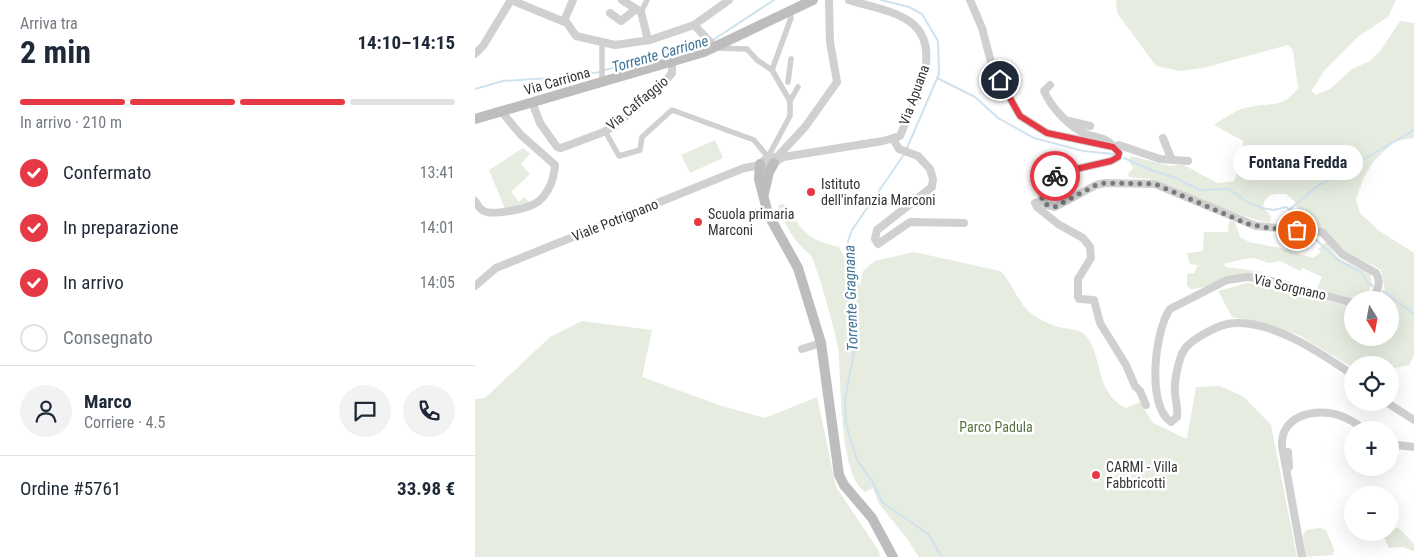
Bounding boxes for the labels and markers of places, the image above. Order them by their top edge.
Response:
pin [979,59,1021,101]
callout: Fontana Fredda [1232,145,1362,180]
place label: Istituto dell'infanzia Marconi [821,176,935,208]
marker: Istituto dell'infanzia Marconi [805,186,817,198]
place label: Scuola primaria Marconi [708,206,794,238]
pin [1276,209,1318,251]
marker: Scuola primaria Marconi [692,216,704,228]
place label: CARMI - Villa Fabbricotti [1106,459,1178,491]
marker: CARMI - Villa Fabbricotti [1090,469,1102,481]

